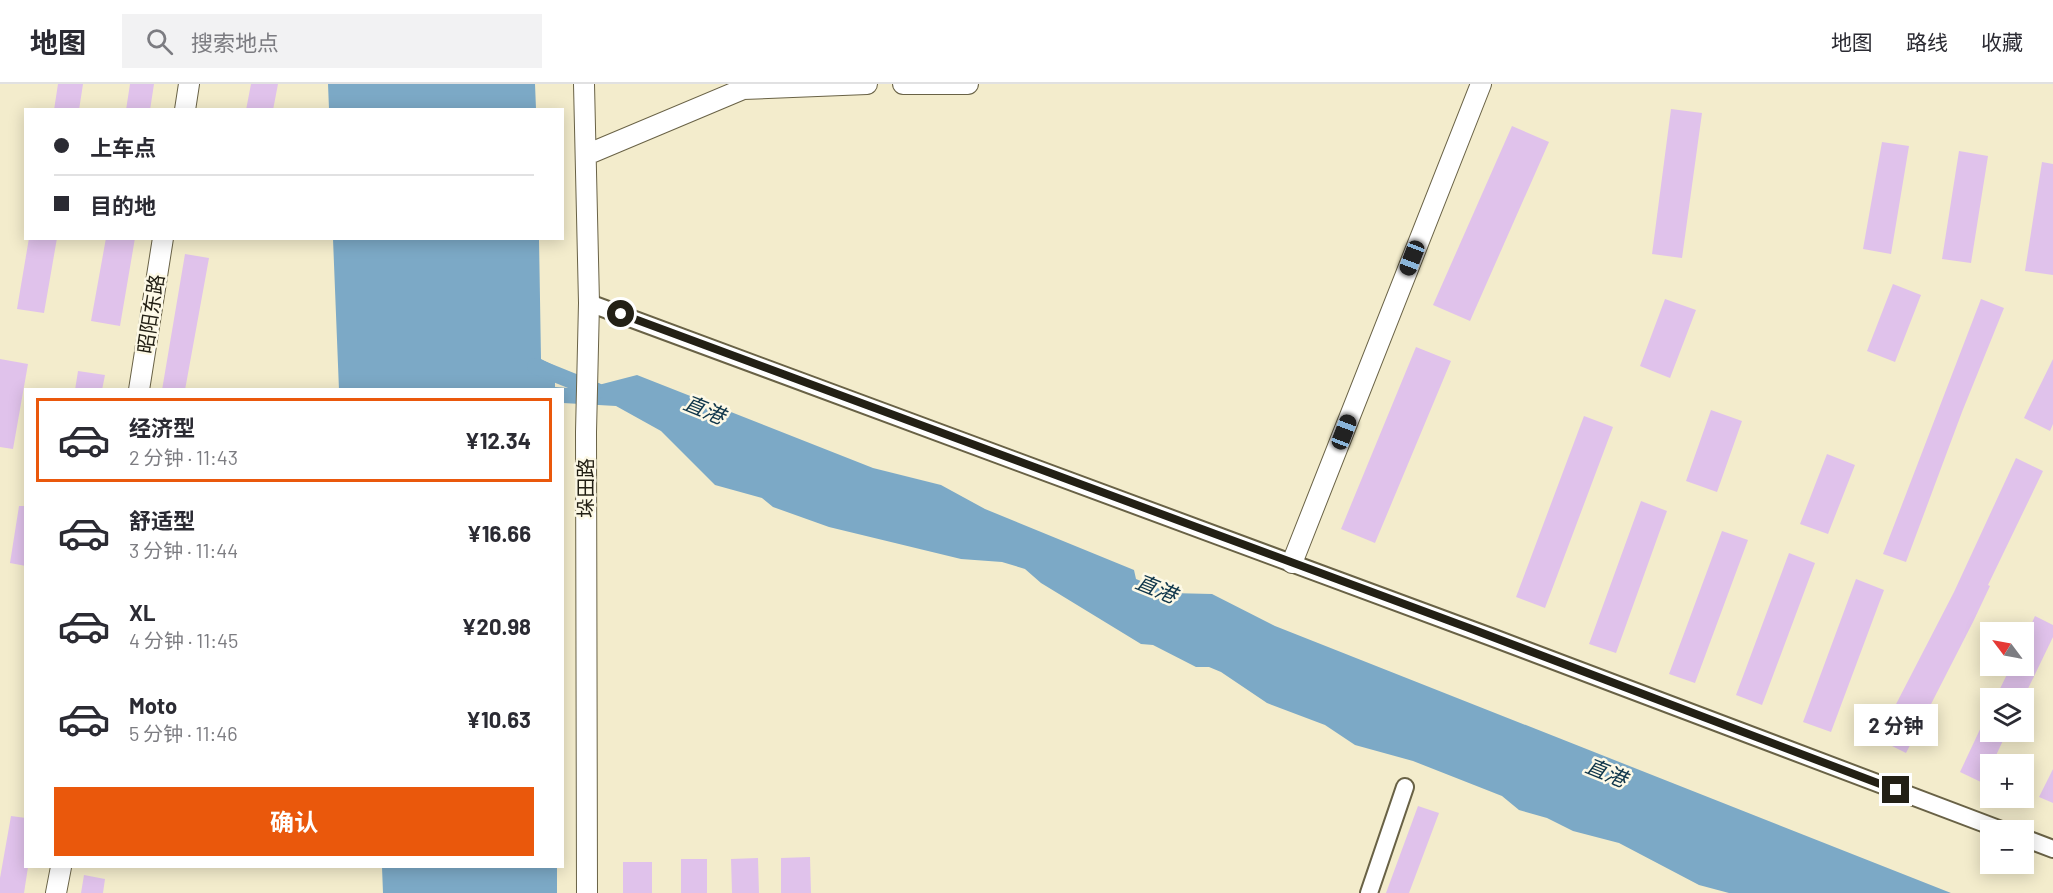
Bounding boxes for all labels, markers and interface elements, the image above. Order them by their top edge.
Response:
search box [122,14,542,68]
text: 地图 [30,25,86,59]
icon: search [143,25,176,58]
text: 搜索地点 [191,29,279,55]
text: 地图 [1831,29,1873,54]
text: 路线 [1906,29,1948,54]
text: 收藏 [1981,29,2023,54]
text: 上车点 [90,134,156,160]
text: 目的地 [90,192,156,218]
car [1397,238,1427,278]
street label: 昭阳东路 [132,272,168,355]
route start [607,300,634,327]
water label: 直港 [680,389,731,429]
car [1329,412,1359,452]
icon: car [57,413,111,467]
text: 经济型 [129,414,195,440]
text: ¥12.34 [465,427,531,453]
text: 2 分钟 · 11:43 [129,445,238,469]
street label: 垛田路 [573,458,597,518]
icon: car [57,506,111,560]
text: 舒适型 [129,507,195,533]
text: ¥16.66 [467,520,531,546]
text: 3 分钟 · 11:44 [129,538,238,562]
water label: 直港 [1132,568,1183,608]
icon: car [57,599,111,653]
text: XL [129,599,155,625]
text: ¥20.98 [462,613,531,639]
north arrow [1980,622,2034,676]
map controls [1980,622,2034,874]
text: 4 分钟 · 11:45 [129,628,238,652]
button: layers [1980,688,2034,742]
icon: car [57,692,111,746]
text: Moto [129,692,177,718]
callout: 2 分钟 [1854,703,1938,745]
text: ¥10.63 [466,706,531,732]
text: 2 分钟 [1868,713,1924,737]
text: 5 分钟 · 11:46 [129,721,238,745]
water label: 直港 [1582,752,1633,792]
button: + [1980,754,2034,808]
route end [1882,776,1909,803]
button: 确认 [54,787,534,856]
button: − [1980,820,2034,874]

